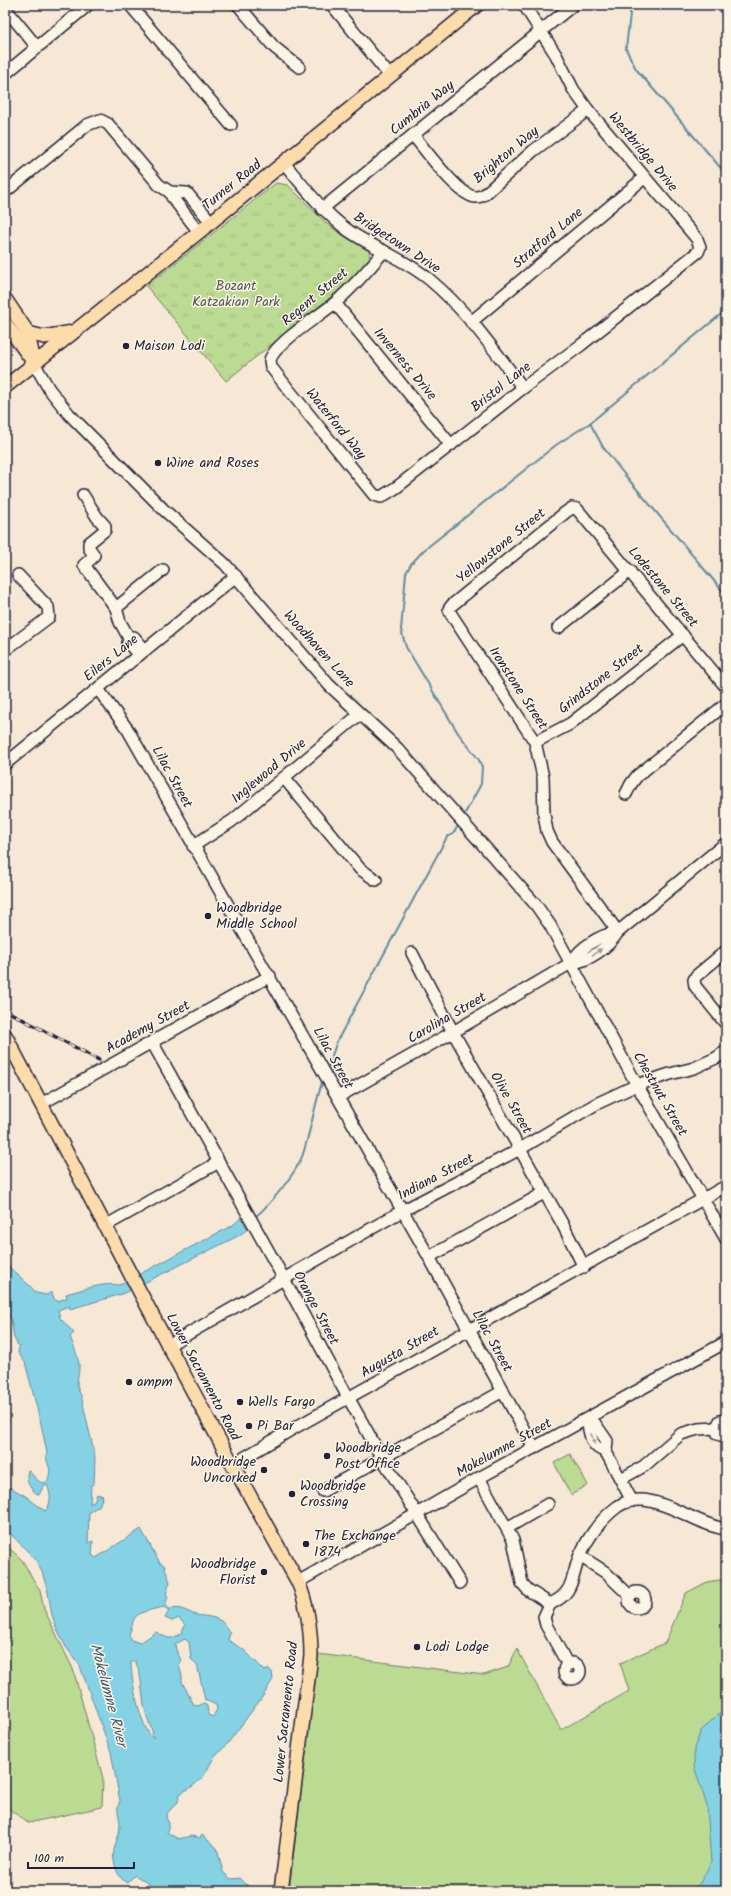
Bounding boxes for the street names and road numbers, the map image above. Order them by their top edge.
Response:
street label: Cumbria Way [385,75,460,141]
street label: Westbridge Drive [603,107,684,197]
street label: Brighton Way [468,121,544,189]
street label: Turner Road [198,153,267,216]
street label: Stratford Lane [508,201,589,274]
street label: Bridgetown Drive [349,206,446,280]
street label: Regent Street [277,262,354,332]
street label: Inverness Drive [368,323,443,406]
street label: Bristol Lane [466,356,537,418]
street label: Waterford Way [300,383,372,465]
street label: Yellowstone Street [451,503,551,589]
street label: Lodestone Street [622,542,704,633]
street label: Woodhaven Lane [278,605,360,693]
street label: Eilers Lane [79,628,144,687]
street label: Grindstone Street [553,638,649,720]
street label: Ironstone Street [483,642,554,734]
street label: Inglewood Drive [227,733,312,809]
street label: Lilac Street [146,742,198,813]
street label: Carolina Street [403,986,491,1049]
street label: Academy Street [102,994,195,1059]
street label: Lilac Street [307,1023,359,1094]
street label: Chestnut Street [627,1048,693,1141]
street label: Olive Street [484,1068,538,1139]
street label: Indiana Street [394,1147,479,1206]
street label: Orange Street [287,1267,345,1350]
street label: Lilac Street [466,1306,518,1377]
street label: Lower Sacramento Road [160,1309,246,1446]
street label: Augusta Street [357,1320,444,1383]
street label: Mokelumne Street [452,1412,556,1483]
street label: Lower Sacramento Road [268,1639,304,1784]

